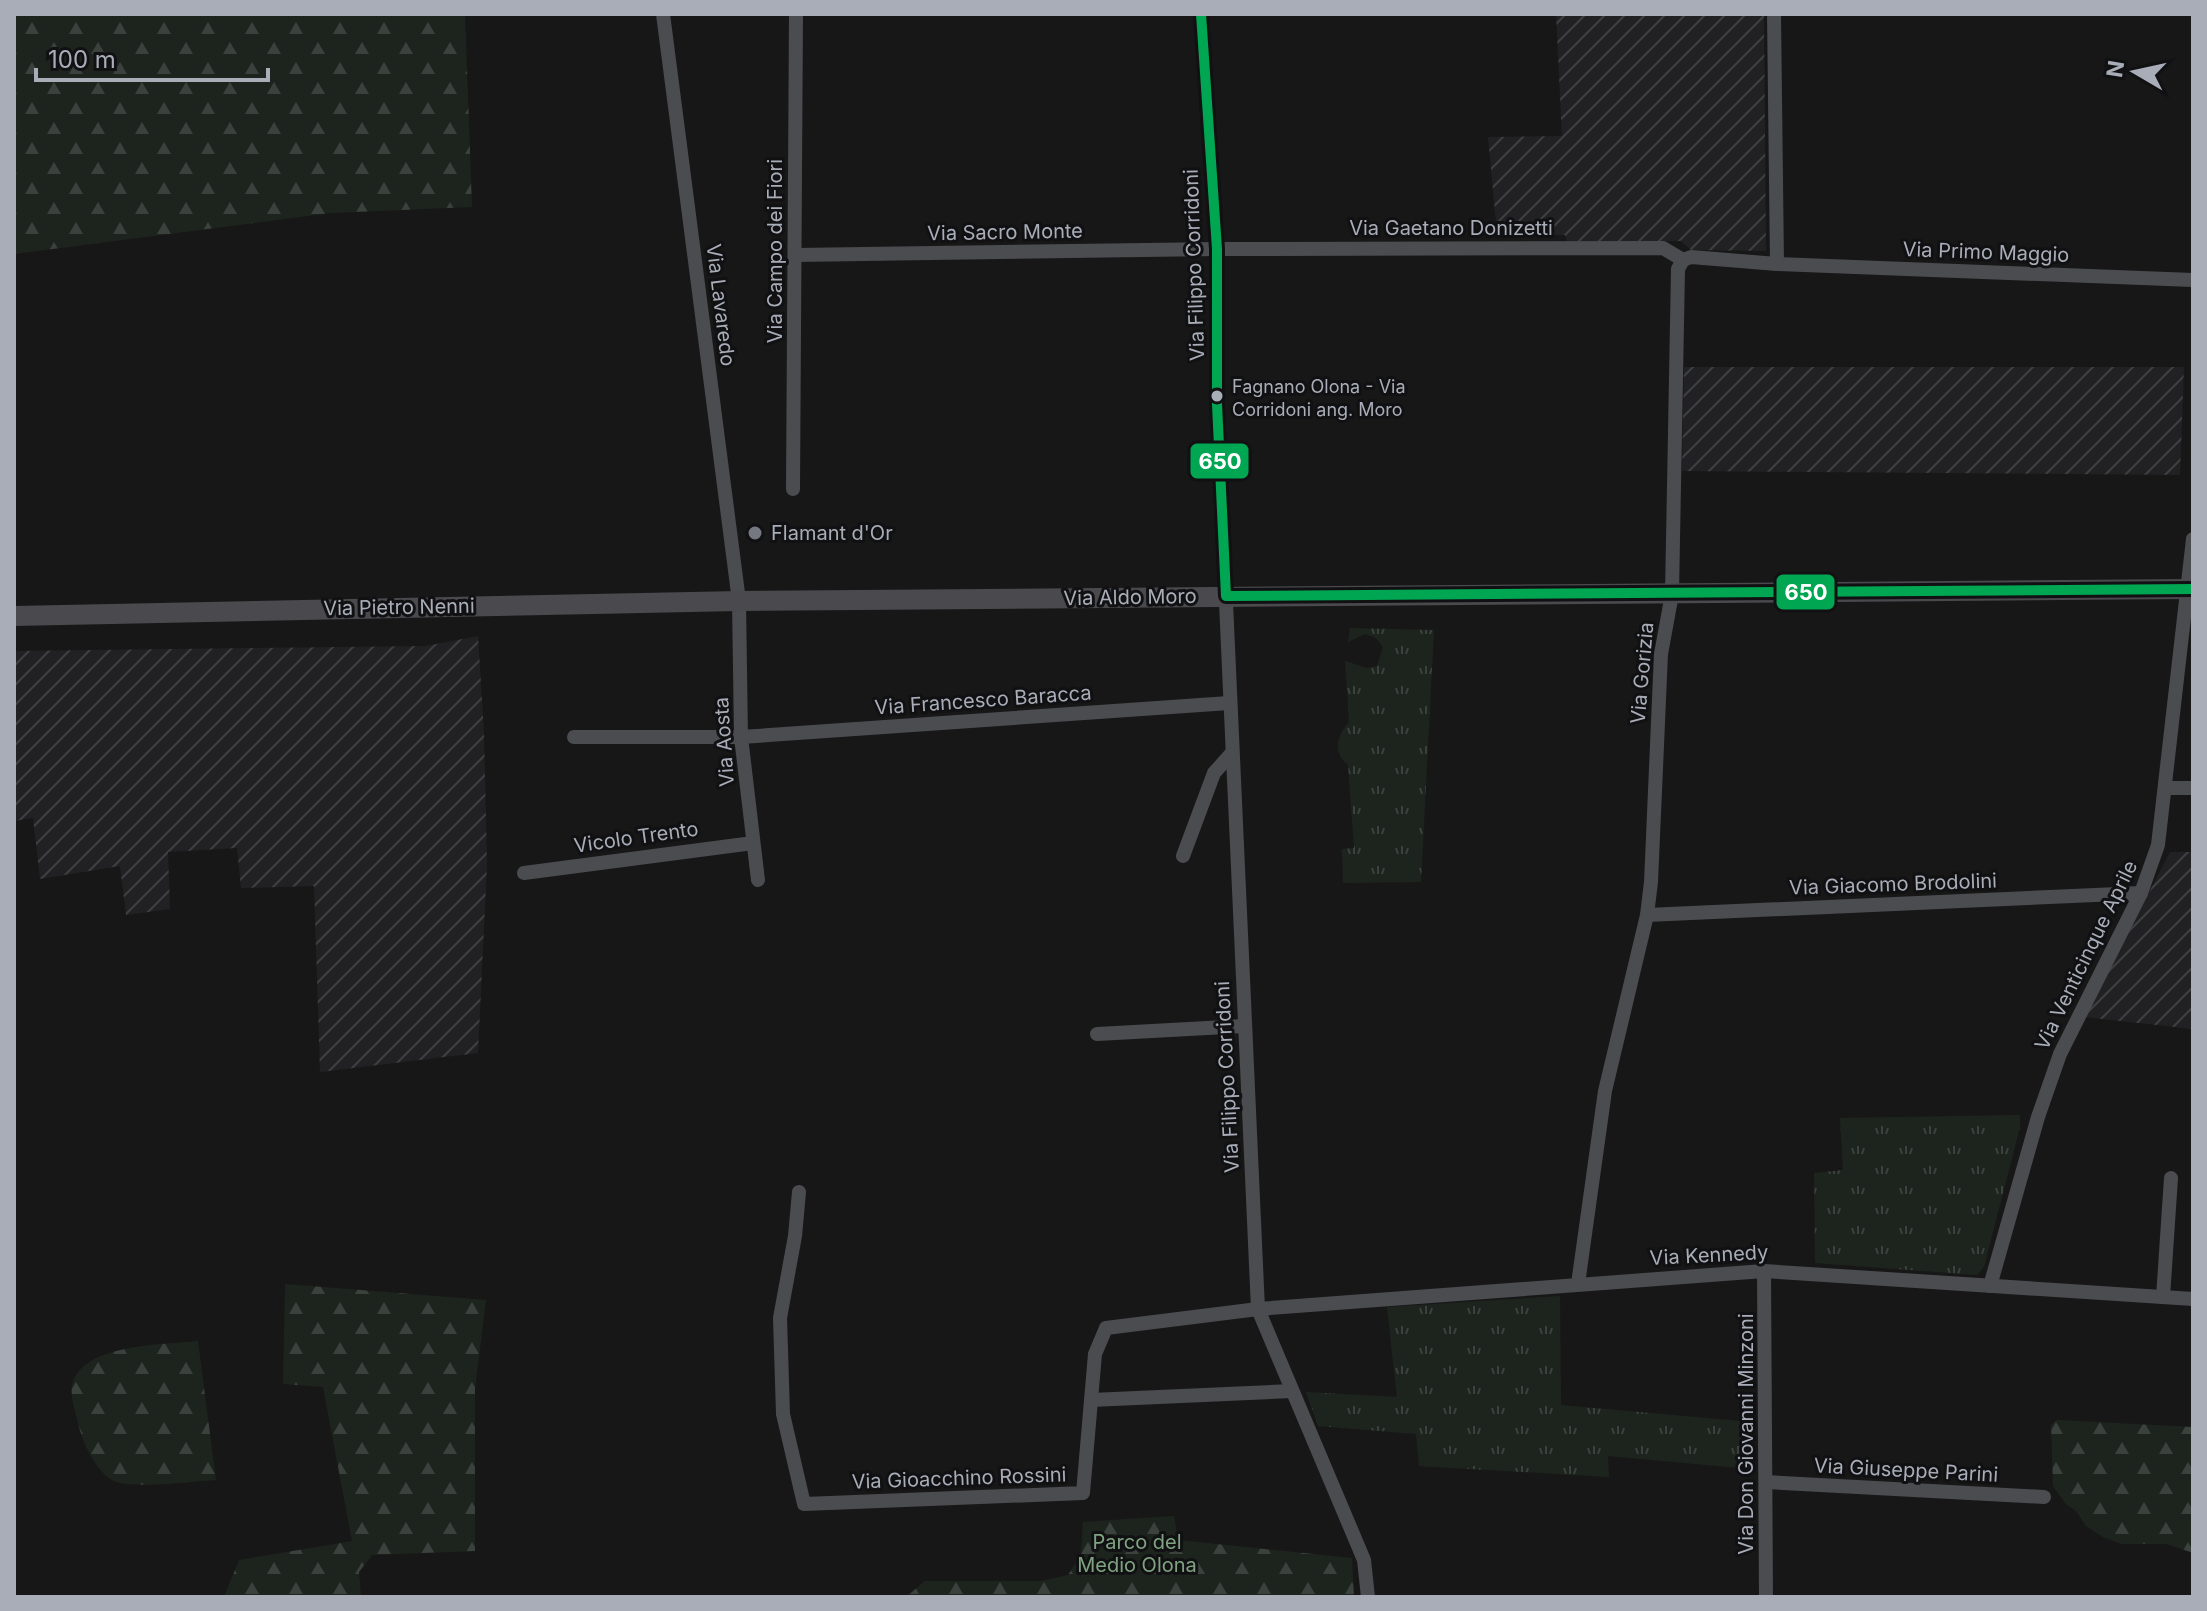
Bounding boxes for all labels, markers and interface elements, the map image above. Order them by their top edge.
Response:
scale bar [36,32,268,82]
north arrow [2095,32,2175,112]
text: 100 m [48,45,116,74]
text: N [2101,59,2129,79]
street label: Via Campo dei Fiori [763,159,787,343]
street label: Via Filippo Corridoni [1179,169,1209,361]
street label: Via Gaetano Donizetti [1349,216,1553,240]
street label: Via Sacro Monte [927,219,1083,245]
street label: Via Primo Maggio [1902,237,2070,267]
street label: Via Lavaredo [702,242,740,368]
place label: Fagnano Olona - Via Corridoni ang. Moro [1232,376,1406,420]
marker: Fagnano Olona - Via Corridoni ang. Moro [1209,388,1225,404]
line badge: 650 [1189,442,1250,480]
text: 650 [1198,448,1242,474]
place label: Flamant d'Or [771,521,893,545]
marker: Flamant d'Or [746,524,764,542]
line badge: 650 [1775,573,1836,611]
text: 650 [1784,579,1828,605]
street label: Via Aldo Moro [1063,584,1197,610]
street label: Via Pietro Nenni [323,594,475,620]
street label: Via Gorizia [1626,621,1658,725]
street label: Via Francesco Baracca [874,680,1092,720]
street label: Via Aosta [709,696,739,788]
street label: Vicolo Trento [572,816,700,858]
street label: Via Venticinque Aprile [2030,856,2142,1054]
street label: Via Giacomo Brodolini [1789,868,1997,900]
street label: Via Filippo Corridoni [1210,981,1244,1173]
street label: Via Kennedy [1649,1240,1769,1270]
street label: Via Don Giovanni Minzoni [1734,1313,1758,1555]
street label: Via Giuseppe Parini [1813,1453,1999,1487]
street label: Via Gioacchino Rossini [851,1462,1067,1494]
park label: Parco del Medio Olona [1077,1530,1197,1577]

